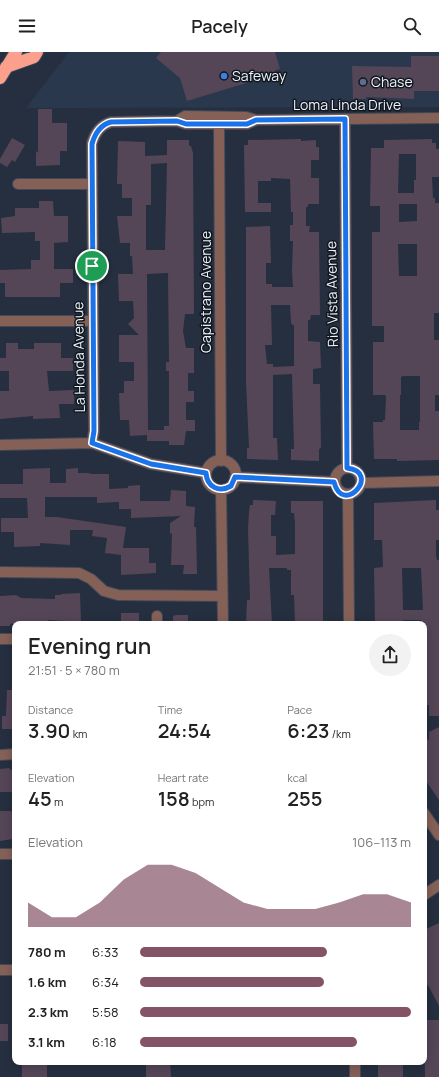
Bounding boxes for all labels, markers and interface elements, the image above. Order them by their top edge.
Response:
text: Pacely [191,14,248,38]
icon: menu [16,15,38,37]
icon: search [401,15,423,37]
place label: Safeway [232,66,287,85]
marker: Safeway [219,71,229,81]
place label: Chase [371,72,413,91]
marker: Chase [358,77,368,87]
street label: Loma Linda Drive [293,95,401,114]
street label: Capistrano Avenue [196,231,215,353]
street label: Rio Vista Avenue [321,241,342,347]
pin [75,249,109,283]
icon: arrive [81,255,103,277]
street label: La Honda Avenue [68,302,89,413]
text: Evening run [28,631,151,661]
button: share [369,634,411,676]
text: 21:51 · 5 × 780 m [28,661,120,679]
text: Distance [28,702,73,717]
text: Time [158,702,183,717]
text: Pace [287,702,312,717]
text: 3.90 [28,717,70,744]
text: 24:54 [158,717,211,744]
text: 6:23 [287,717,330,744]
text: km [70,726,87,741]
text: /km [330,726,351,741]
text: Elevation [28,770,74,785]
text: Heart rate [158,770,209,785]
text: kcal [287,770,307,785]
text: 45 [28,785,52,812]
text: 158 [158,785,190,812]
text: 255 [287,785,322,812]
text: m [52,794,63,809]
text: bpm [190,794,214,809]
text: Elevation [28,833,83,851]
text: 106–113 m [352,833,411,851]
text: 780 m [28,943,66,961]
text: 6:33 [92,943,118,961]
text: 1.6 km [28,973,66,991]
text: 6:34 [92,973,119,991]
text: 2.3 km [28,1003,69,1021]
text: 5:58 [92,1003,118,1021]
text: 3.1 km [28,1033,65,1051]
text: 6:18 [92,1033,117,1051]

